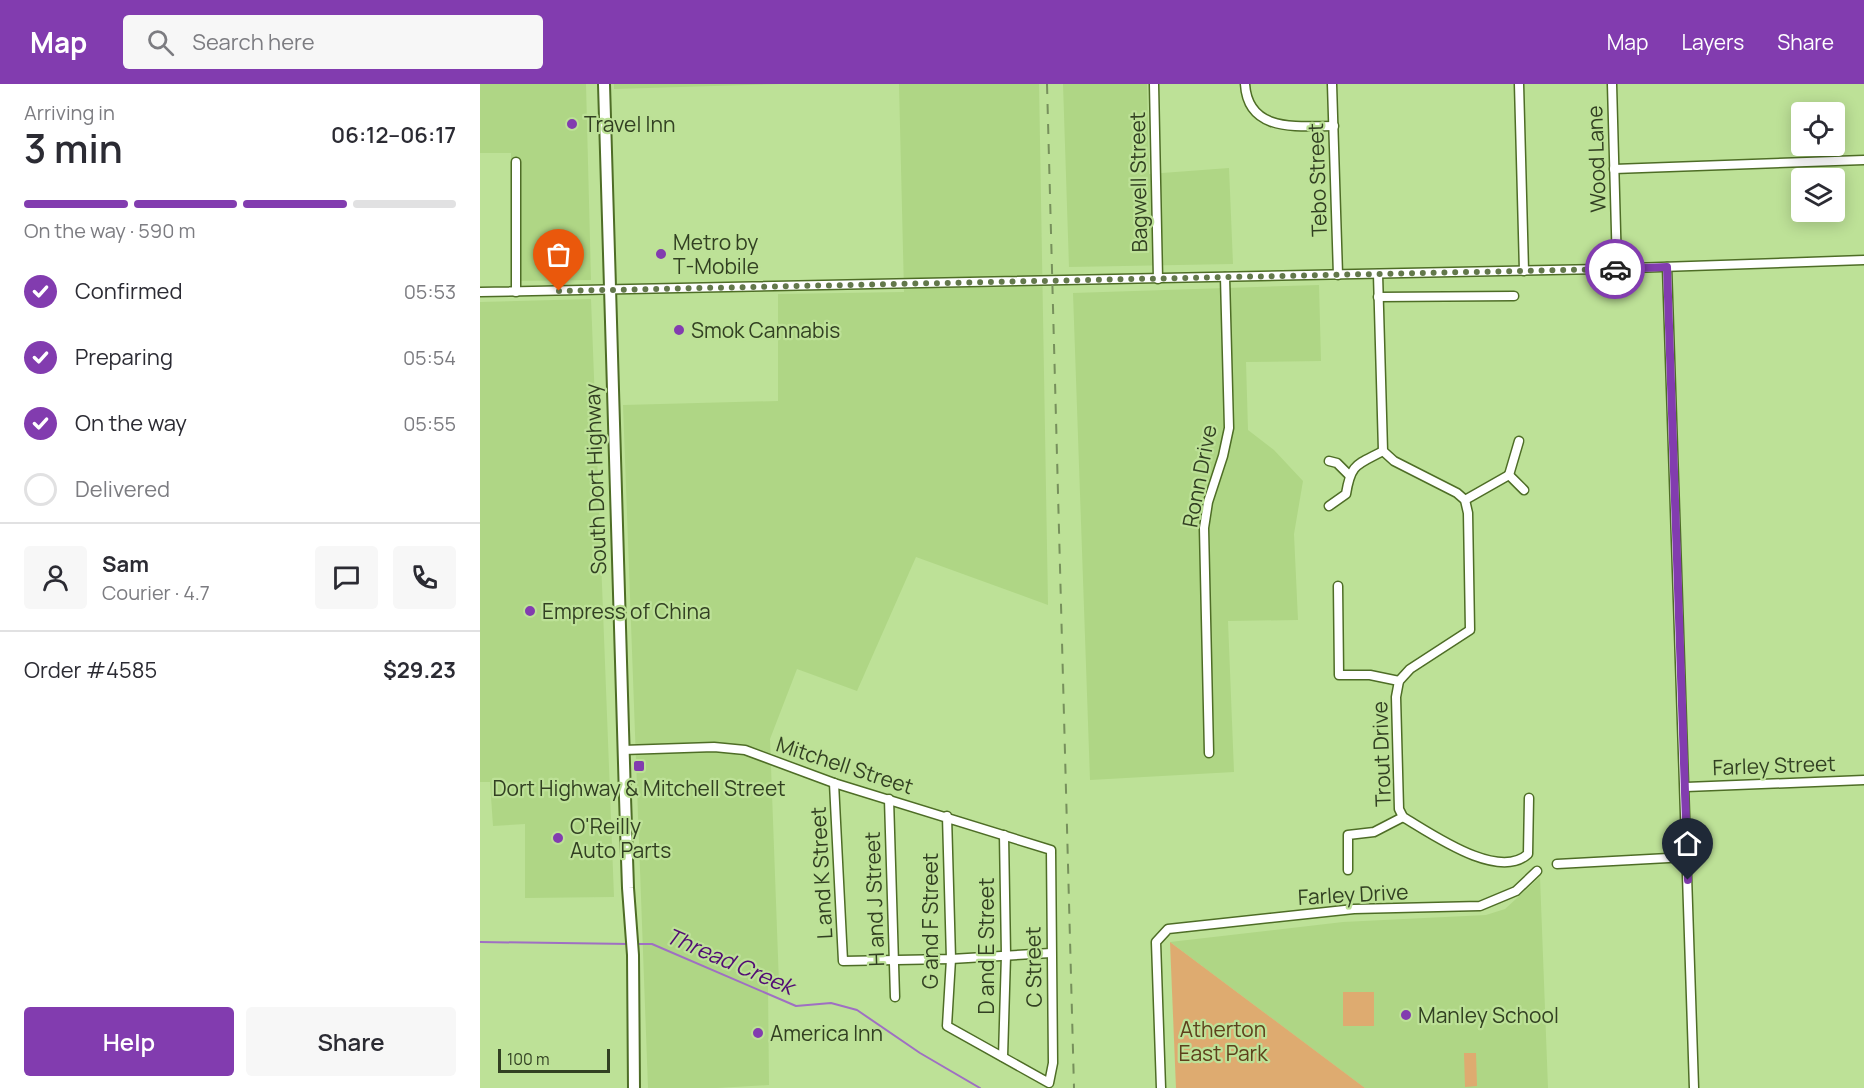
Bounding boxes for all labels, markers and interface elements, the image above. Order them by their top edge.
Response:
search box [123,15,543,69]
text: Map [30,23,87,61]
icon: search [144,26,177,59]
text: Search here [192,27,315,57]
text: Map [1607,28,1648,56]
text: Layers [1681,28,1744,56]
text: Share [1777,28,1834,56]
text: Arriving in [24,99,115,126]
map controls [1791,102,1845,222]
button: locate [1791,102,1845,156]
street label: Wood Lane [1580,105,1612,213]
place label: Travel Inn [584,110,675,138]
street label: Bagwell Street [1123,111,1153,253]
marker: Travel Inn [565,117,579,131]
text: 06:12–06:17 [331,120,456,150]
text: 3 min [24,121,123,175]
street label: Tebo Street [1301,123,1333,237]
button: layers [1791,168,1845,222]
text: On the way · 590 m [24,217,195,244]
place label: Metro by T-Mobile [673,228,759,280]
pin [533,229,584,291]
icon: bag [542,238,575,271]
courier [1585,239,1645,299]
marker: Metro by T-Mobile [654,247,668,261]
icon: car [1599,253,1632,286]
icon: check [24,275,57,308]
text: Confirmed [75,276,183,306]
text: 05:53 [404,278,456,305]
place label: Smok Cannabis [691,316,840,344]
marker: Smok Cannabis [672,323,686,337]
icon: check [24,341,57,374]
text: Preparing [75,342,173,372]
text: 05:54 [403,344,456,371]
street label: South Dort Highway [578,383,612,575]
icon: check [24,407,57,440]
text: On the way [75,408,187,438]
text: 05:55 [403,410,456,437]
street label: Ronn Drive [1175,422,1223,530]
text: Delivered [75,474,170,504]
button: person [24,546,87,609]
button: chat [315,546,378,609]
button: phone [393,546,456,609]
text: Sam [102,549,149,579]
text: Courier · 4.7 [102,579,210,606]
place label: Empress of China [542,597,711,625]
marker: Empress of China [523,604,537,618]
text: Order #4585 [24,655,157,685]
text: $29.23 [383,655,456,685]
street label: Trout Drive [1365,701,1397,807]
street label: Mitchell Street [773,730,917,800]
street label: Farley Street [1712,749,1836,781]
marker: Dort Highway & Mitchell Street [632,759,646,773]
place label: Dort Highway & Mitchell Street [492,774,786,802]
street label: L and K Street [804,806,838,940]
place label: O'Reilly Auto Parts [570,812,671,864]
pin [1662,818,1713,880]
icon: home [1671,827,1704,860]
marker: O'Reilly Auto Parts [551,831,565,845]
street label: H and J Street [858,831,890,967]
street label: G and F Street [916,853,944,989]
street label: Farley Drive [1297,877,1409,911]
street label: D and E Street [972,878,1000,1014]
water label: Thread Creek [661,921,801,1003]
street label: C Street [1018,926,1048,1008]
place label: Manley School [1418,1001,1559,1029]
button: Help [24,1007,234,1076]
button: Share [246,1007,456,1076]
marker: Manley School [1399,1008,1413,1022]
park label: Atherton East Park [1178,1015,1268,1067]
place label: America Inn [770,1019,883,1047]
marker: America Inn [751,1026,765,1040]
scale bar [498,1046,610,1074]
text: 100 m [507,1048,550,1070]

